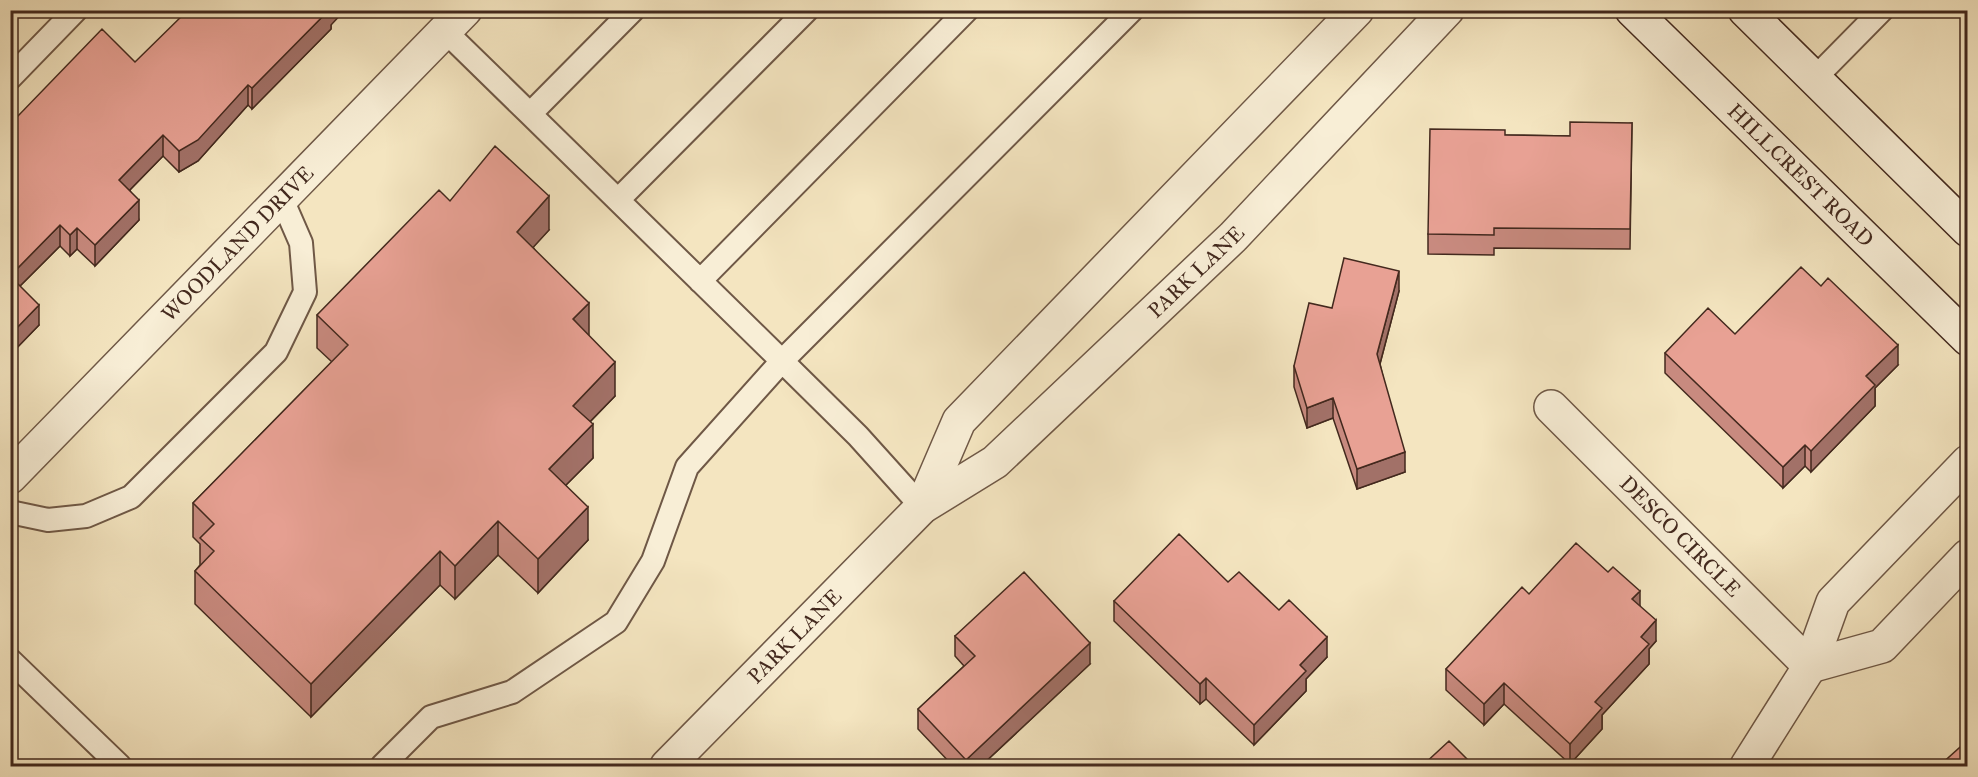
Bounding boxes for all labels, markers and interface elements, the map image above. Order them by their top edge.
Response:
street label: HILLCREST ROAD [1722,98,1879,252]
street label: WOODLAND DRIVE [156,160,319,327]
street label: PARK LANE [1143,220,1250,324]
street label: DESCO CIRCLE [1614,470,1746,602]
street label: PARK LANE [742,583,847,689]

